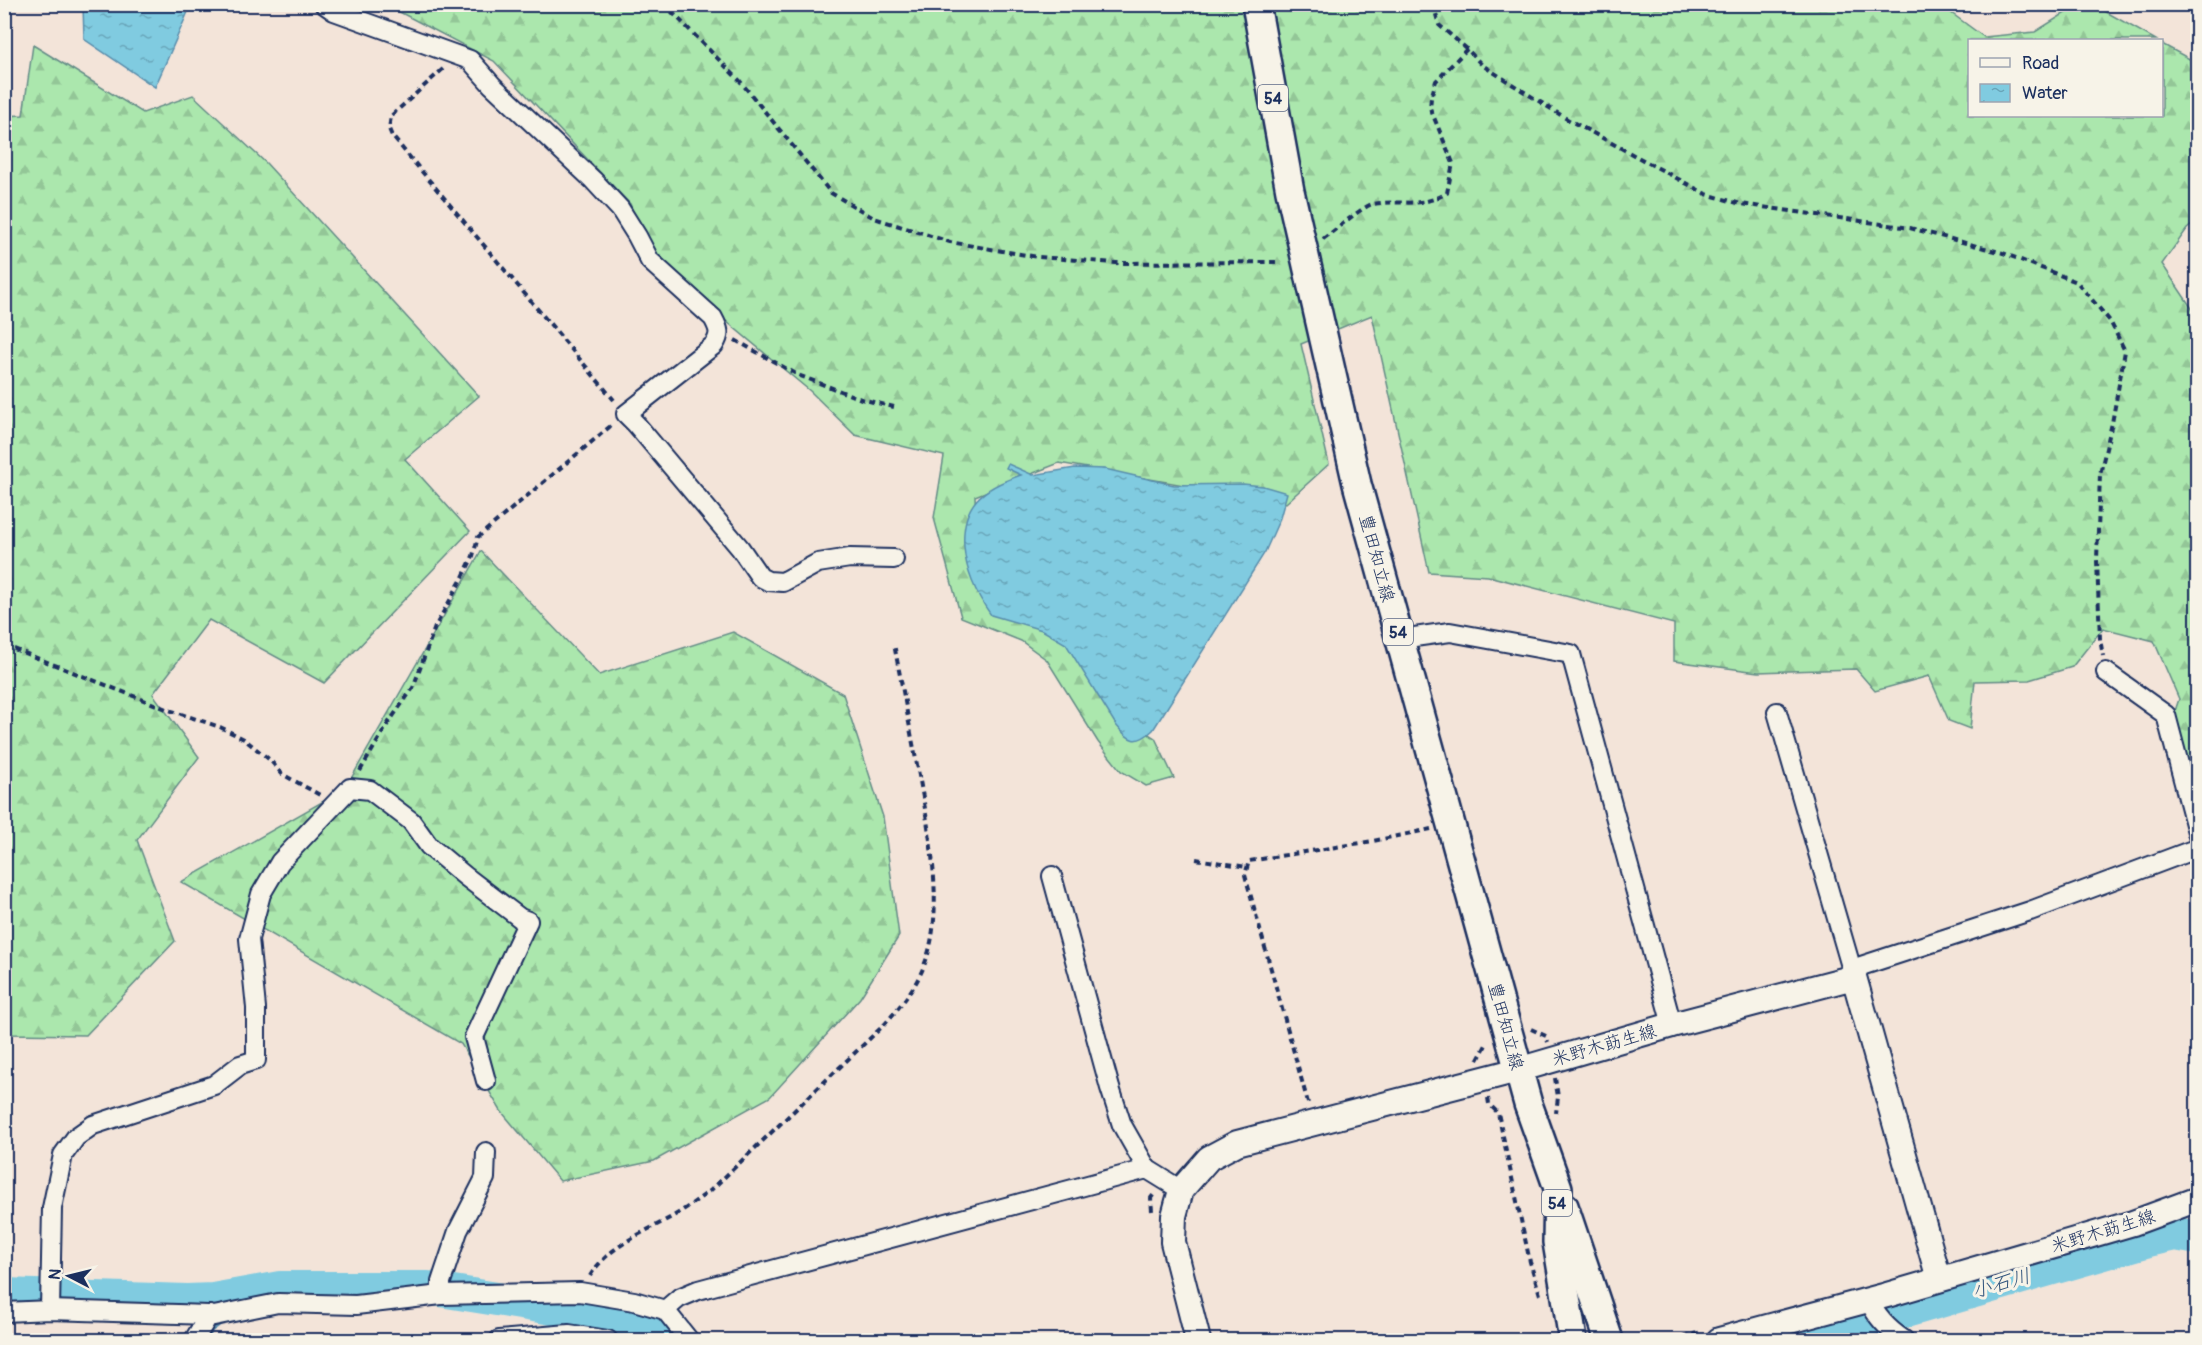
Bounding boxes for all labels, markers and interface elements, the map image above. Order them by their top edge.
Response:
legend [1968,39,2163,117]
text: Road [2022,52,2059,75]
text: Water [2022,82,2068,105]
road number: 54 [1258,85,1288,111]
street label: 豊田知立線 [1354,512,1399,605]
road number: 54 [1383,619,1413,645]
street label: 豊田知立線 [1483,980,1528,1073]
street label: 米野木莇生線 [1549,1020,1659,1071]
road number: 54 [1542,1190,1572,1216]
street label: 米野木莇生線 [2048,1205,2158,1258]
north arrow [39,1246,99,1306]
water label: 小石川 [1969,1263,2033,1304]
text: N [45,1268,66,1281]

